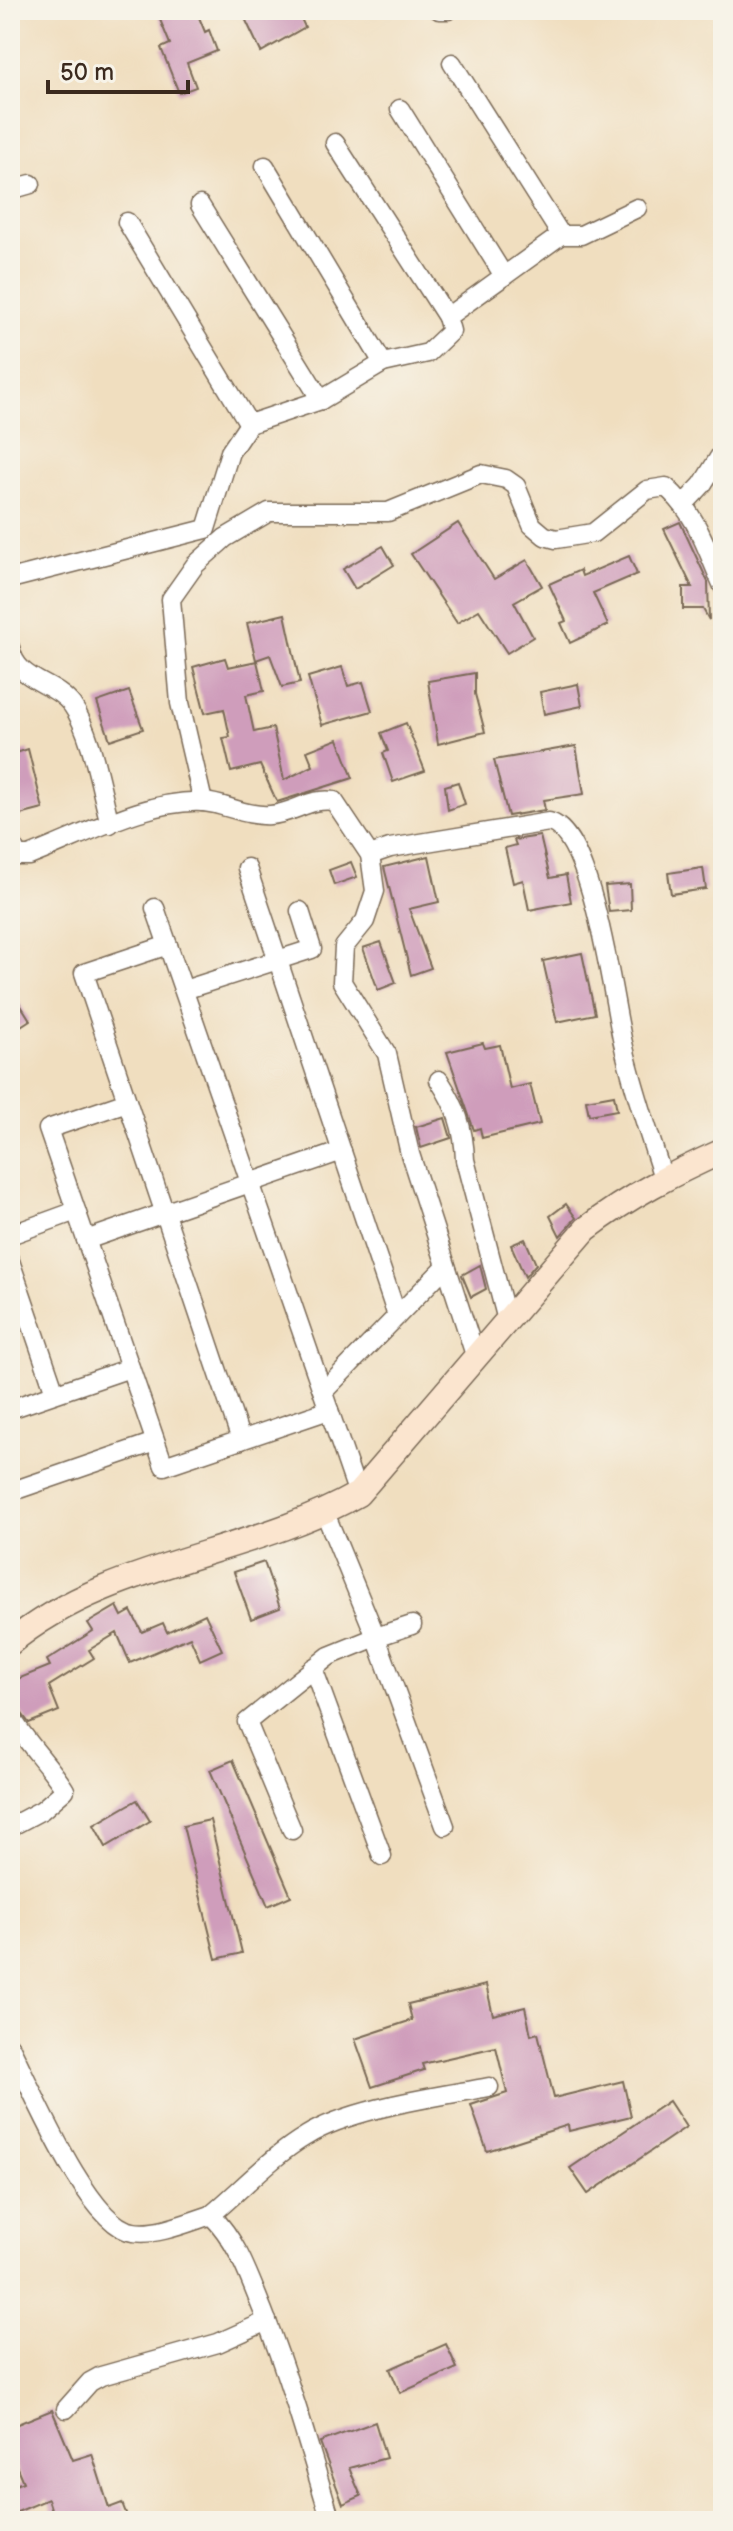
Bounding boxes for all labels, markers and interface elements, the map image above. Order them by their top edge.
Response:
scale bar [48,44,188,94]
text: 50 m [60,58,114,87]

